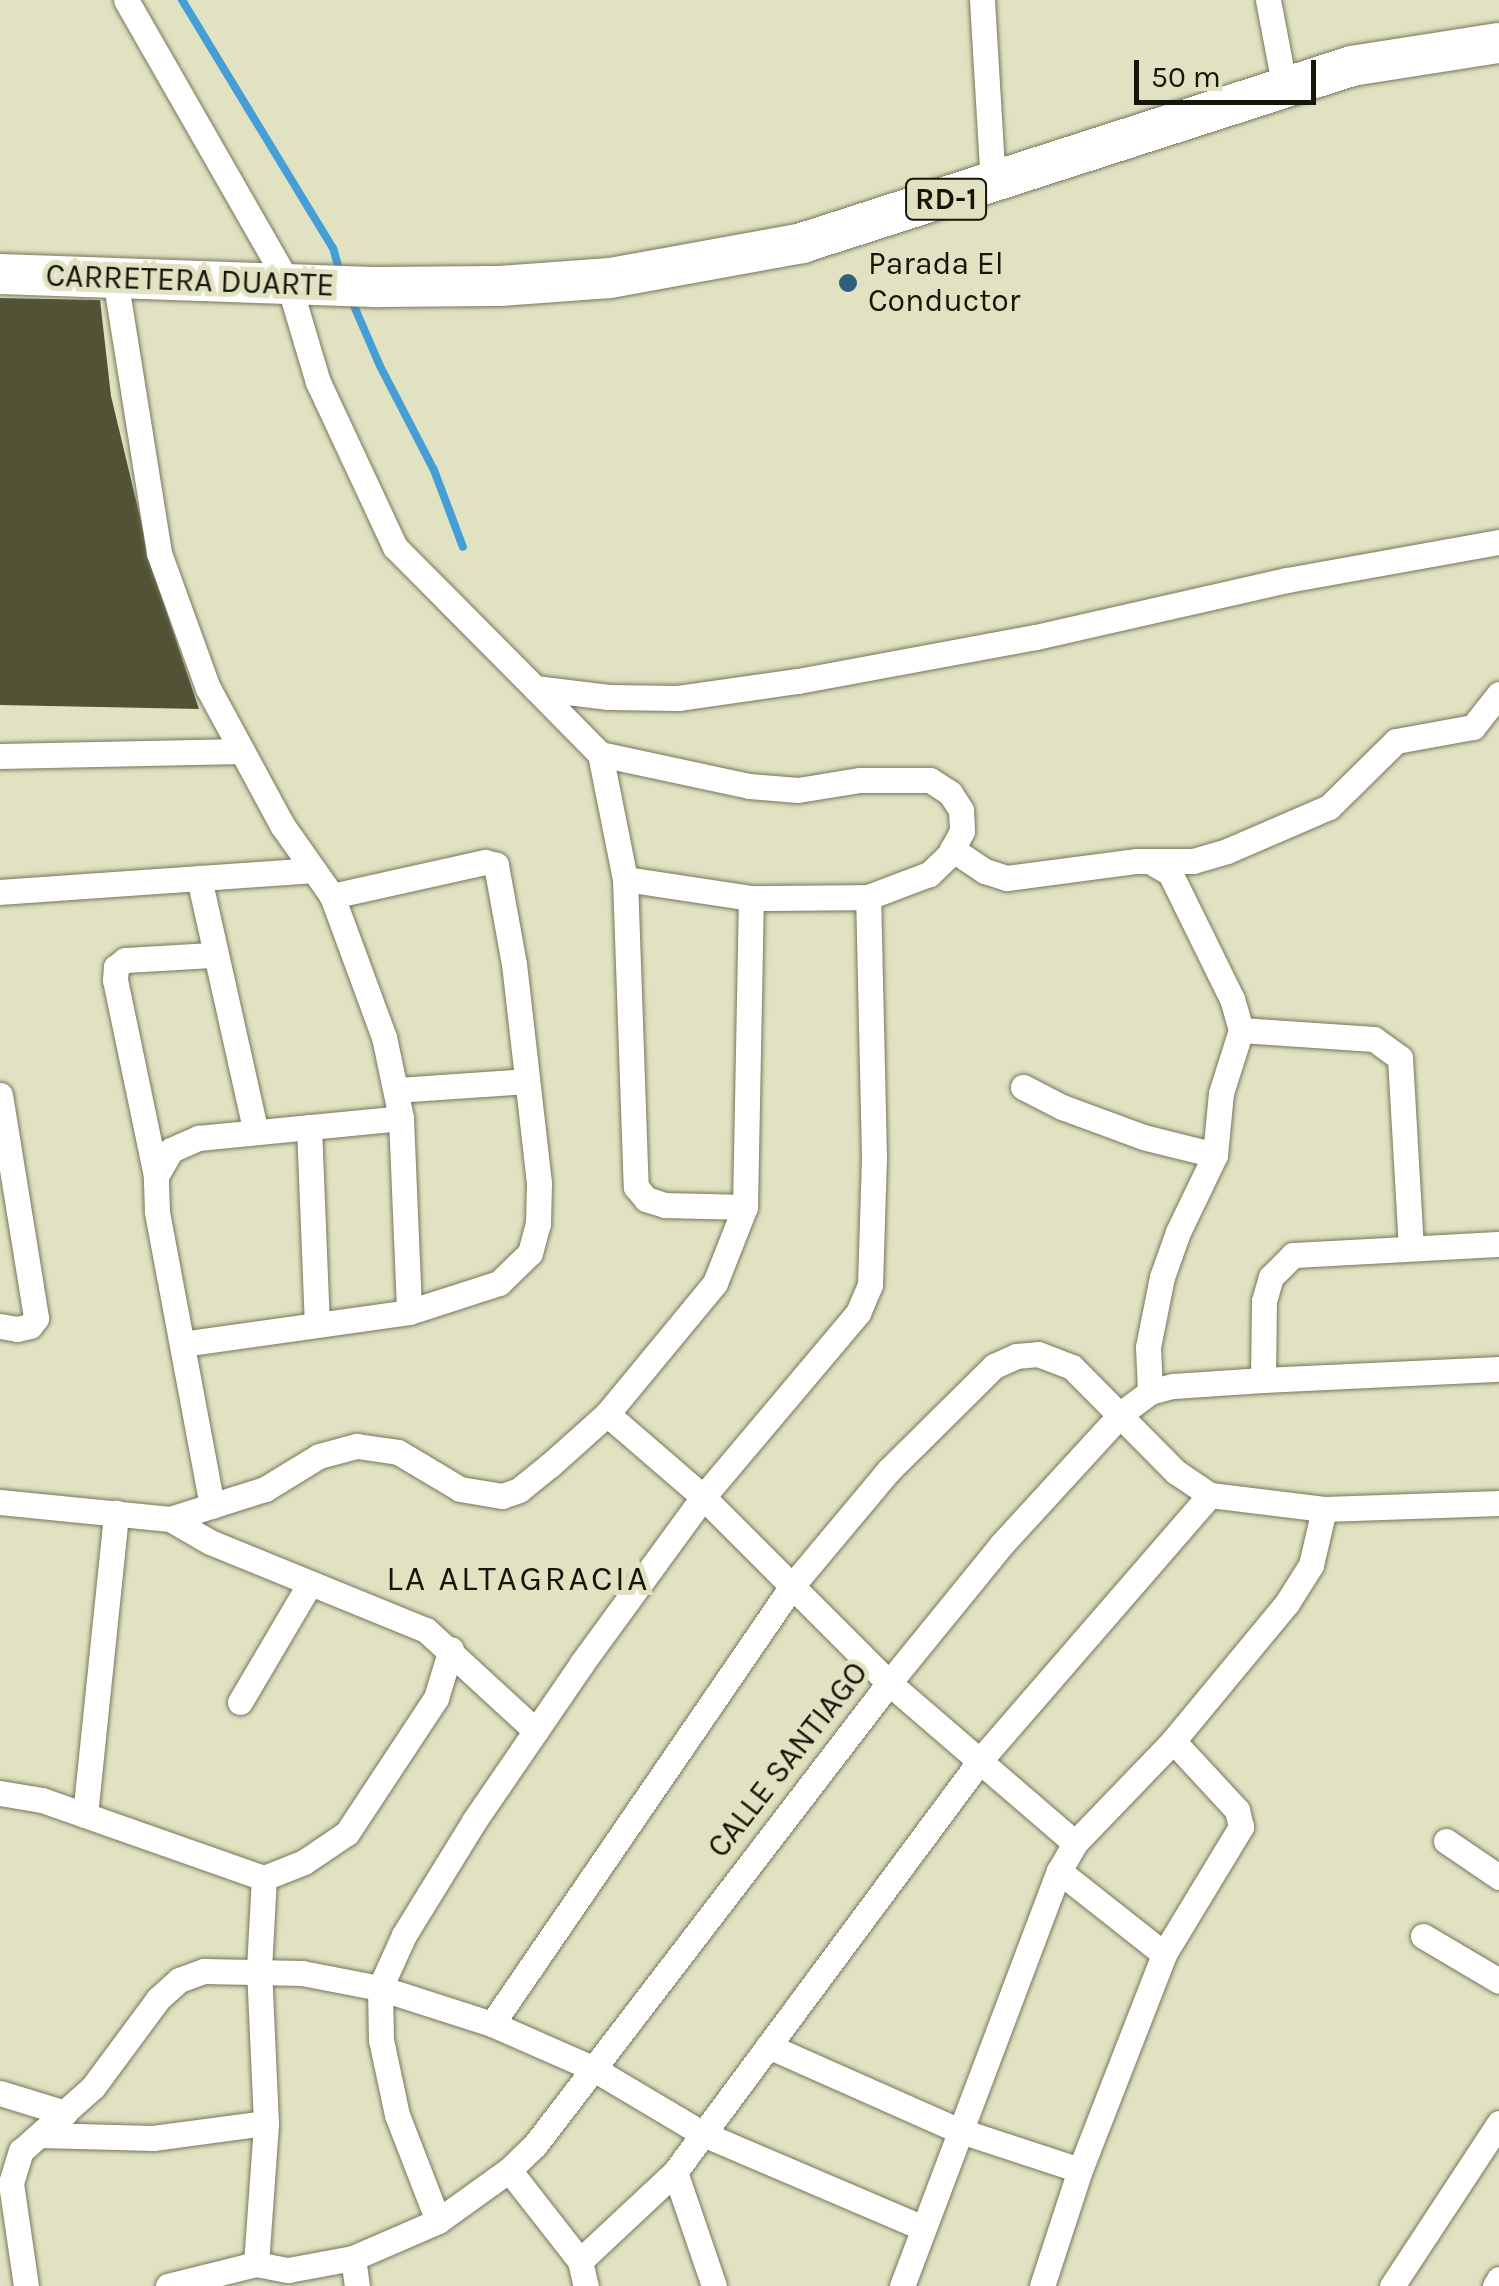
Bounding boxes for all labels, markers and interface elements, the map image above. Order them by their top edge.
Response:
scale bar [1139,40,1322,102]
text: 50 m [1151,59,1221,95]
road number: RD-1 [904,174,988,224]
place label: Parada El Conductor [868,246,1020,321]
street label: CARRETERA DUARTE [45,257,335,305]
marker: Parada El Conductor [837,272,859,294]
district label: LA ALTAGRACIA [386,1558,650,1600]
street label: CALLE SANTIAGO [700,1655,876,1865]

